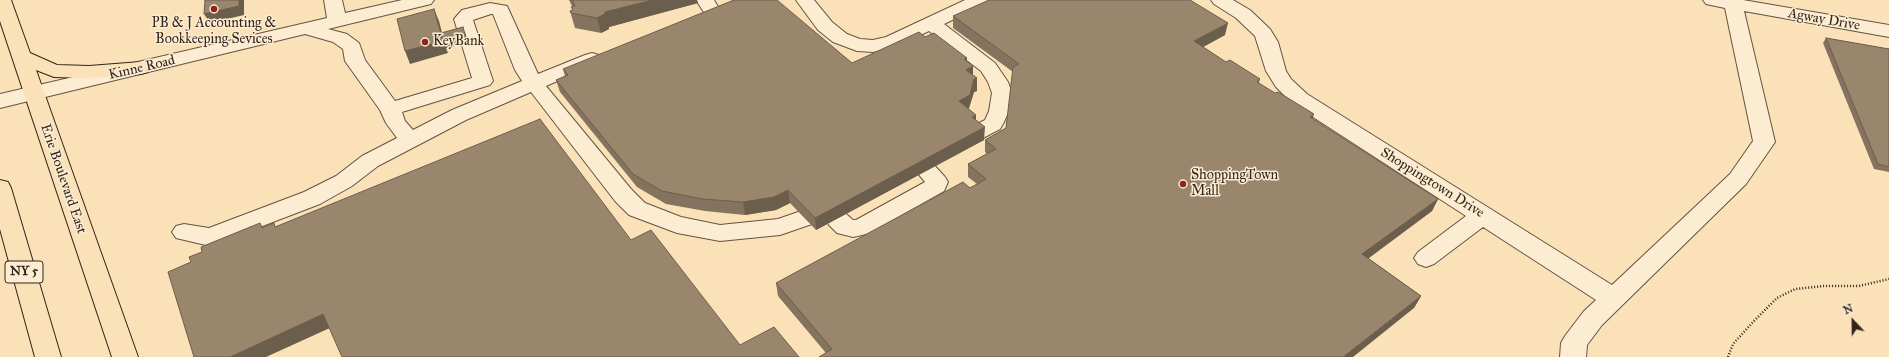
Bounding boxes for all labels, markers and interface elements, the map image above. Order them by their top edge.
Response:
marker: PB & J Accounting & Bookkeeping Sevices [209,4,219,14]
street label: Agway Drive [1787,5,1861,35]
place label: PB & J Accounting & Bookkeeping Sevices [152,16,276,48]
place label: KeyBank [433,34,484,50]
marker: KeyBank [420,37,430,47]
street label: Kinne Road [107,52,177,84]
street label: Erie Boulevard East [36,122,90,236]
street label: Shoppingtown Drive [1377,144,1487,222]
place label: ShoppingTown Mall [1191,168,1278,200]
marker: ShoppingTown Mall [1178,179,1188,189]
road number: NY 5 [5,261,43,283]
north arrow [1833,301,1873,341]
text: N [1842,302,1855,317]

